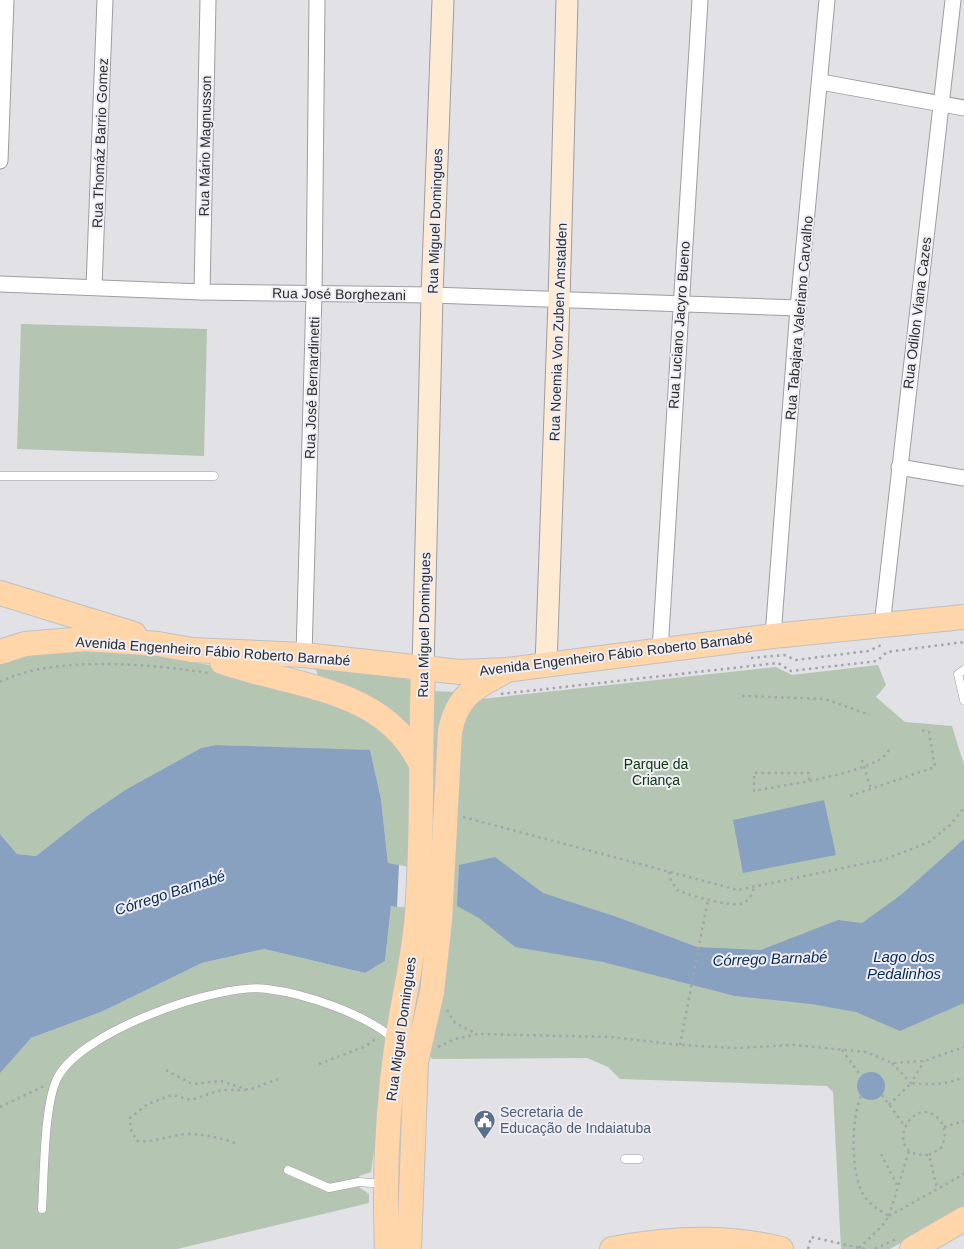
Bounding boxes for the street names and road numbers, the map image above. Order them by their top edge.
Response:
street label: Rua Thomáz Barrio Gomez [89,58,111,228]
street label: Rua Mário Magnusson [196,75,214,217]
street label: Rua Miguel Domingues [424,148,446,294]
street label: Rua Tabajara Valeriano Carvalho [782,215,816,421]
street label: Rua Noemia Von Zuben Amstalden [546,222,570,442]
street label: Rua Odilon Viana Cazes [900,236,934,390]
street label: Rua Luciano Jacyro Bueno [665,240,693,409]
street label: Rua José Borghezani [272,285,406,303]
street label: Rua José Bernardinetti [302,317,322,459]
street label: Rua Miguel Domingues [415,552,433,698]
street label: Avenida Engenheiro Fábio Roberto Barnabé [478,629,754,679]
street label: Avenida Engenheiro Fábio Roberto Barnabé [75,633,351,669]
street label: Rua Miguel Domingues [383,956,419,1102]

